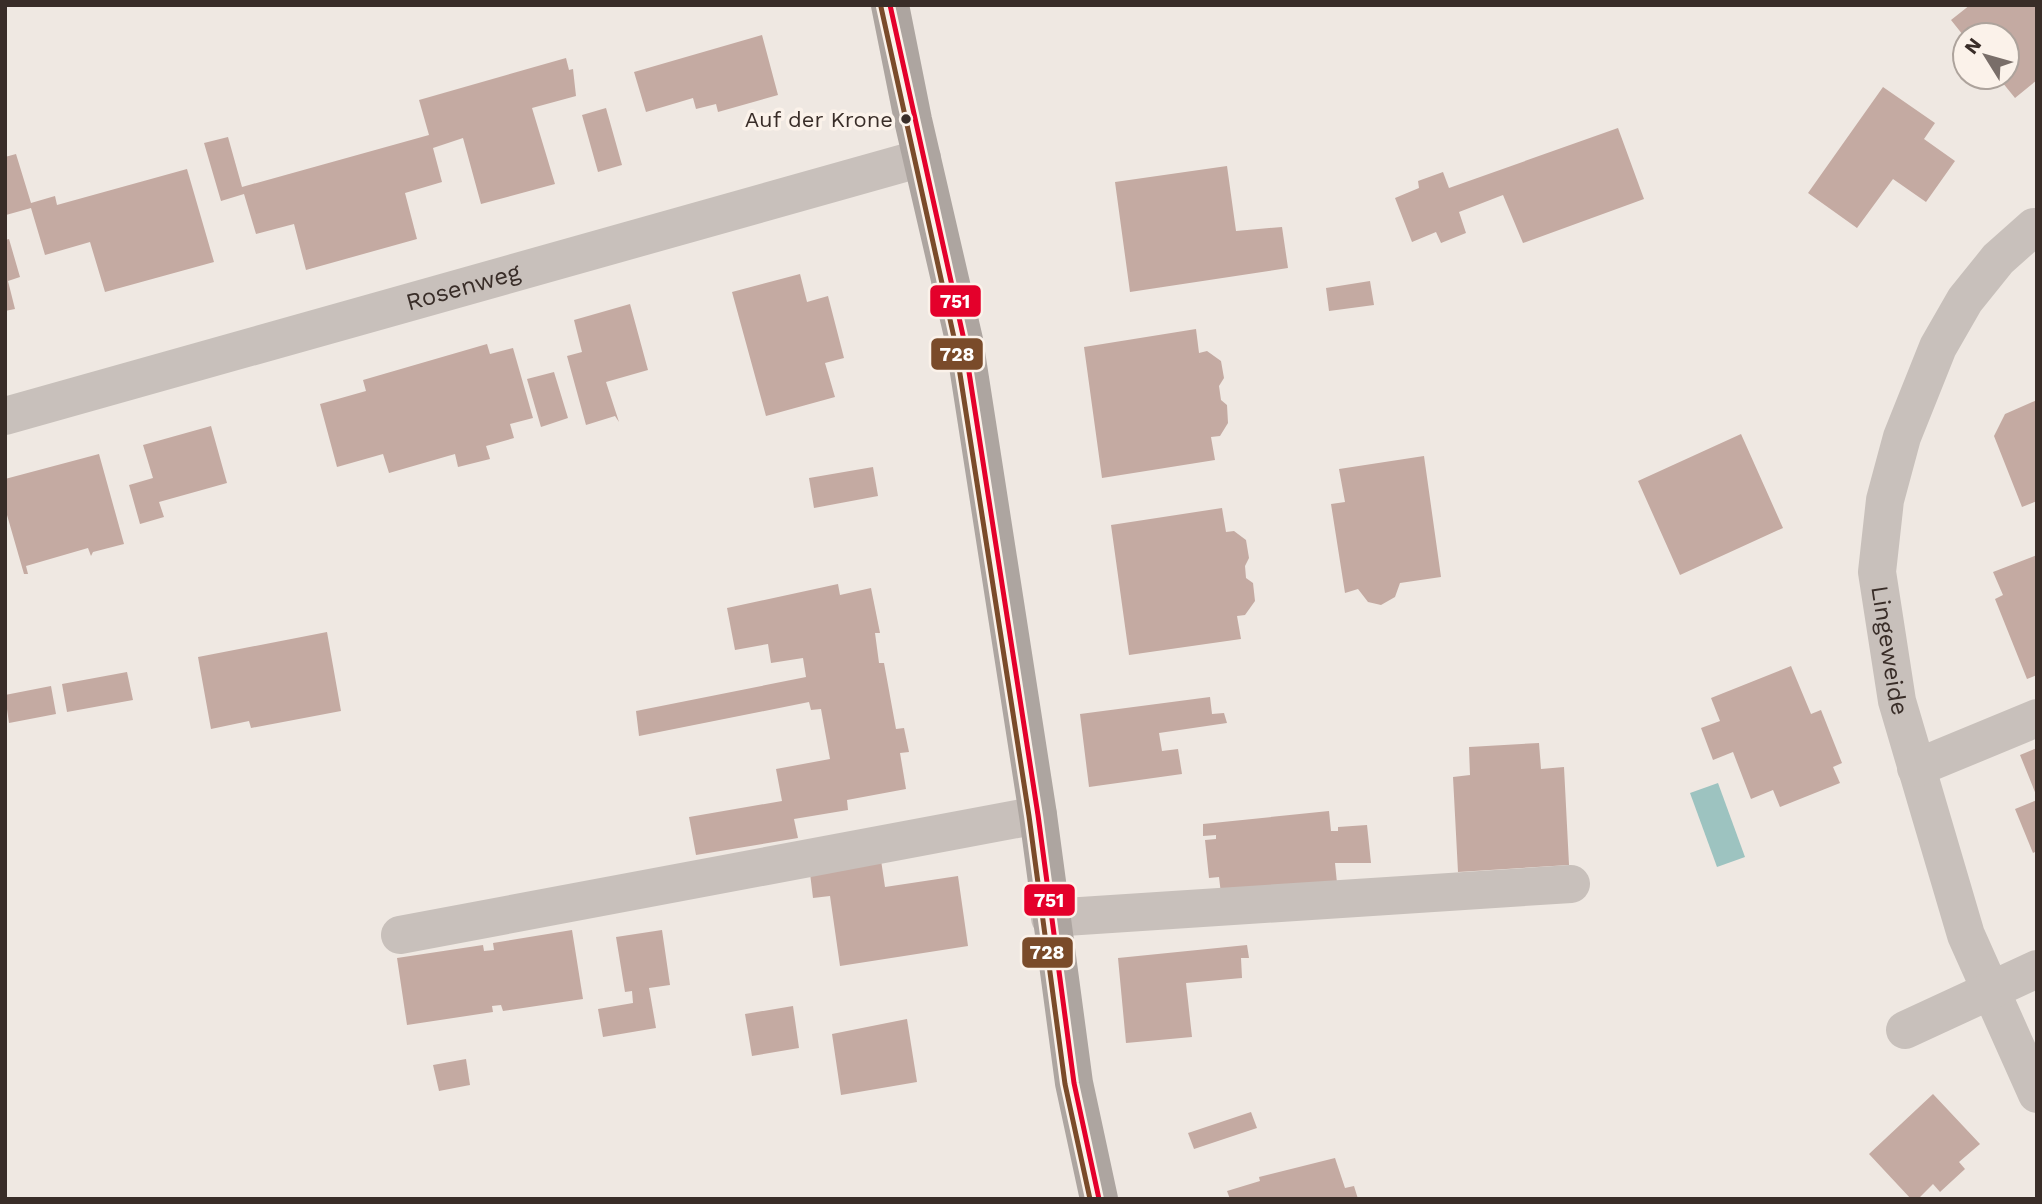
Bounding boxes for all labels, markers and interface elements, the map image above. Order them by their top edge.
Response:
north arrow [1951,21,2021,91]
text: N [1959,34,1986,59]
place label: Auf der Krone [745,107,893,132]
marker: Auf der Krone [899,112,913,126]
street label: Rosenweg [403,258,524,316]
line badge: 751 [929,284,982,318]
text: 751 [940,290,970,313]
line badge: 728 [930,337,984,371]
text: 728 [940,343,974,366]
street label: Lingeweide [1865,584,1914,719]
line badge: 751 [1023,883,1076,917]
text: 751 [1034,889,1064,912]
line badge: 728 [1021,936,1074,969]
text: 728 [1030,941,1064,964]

